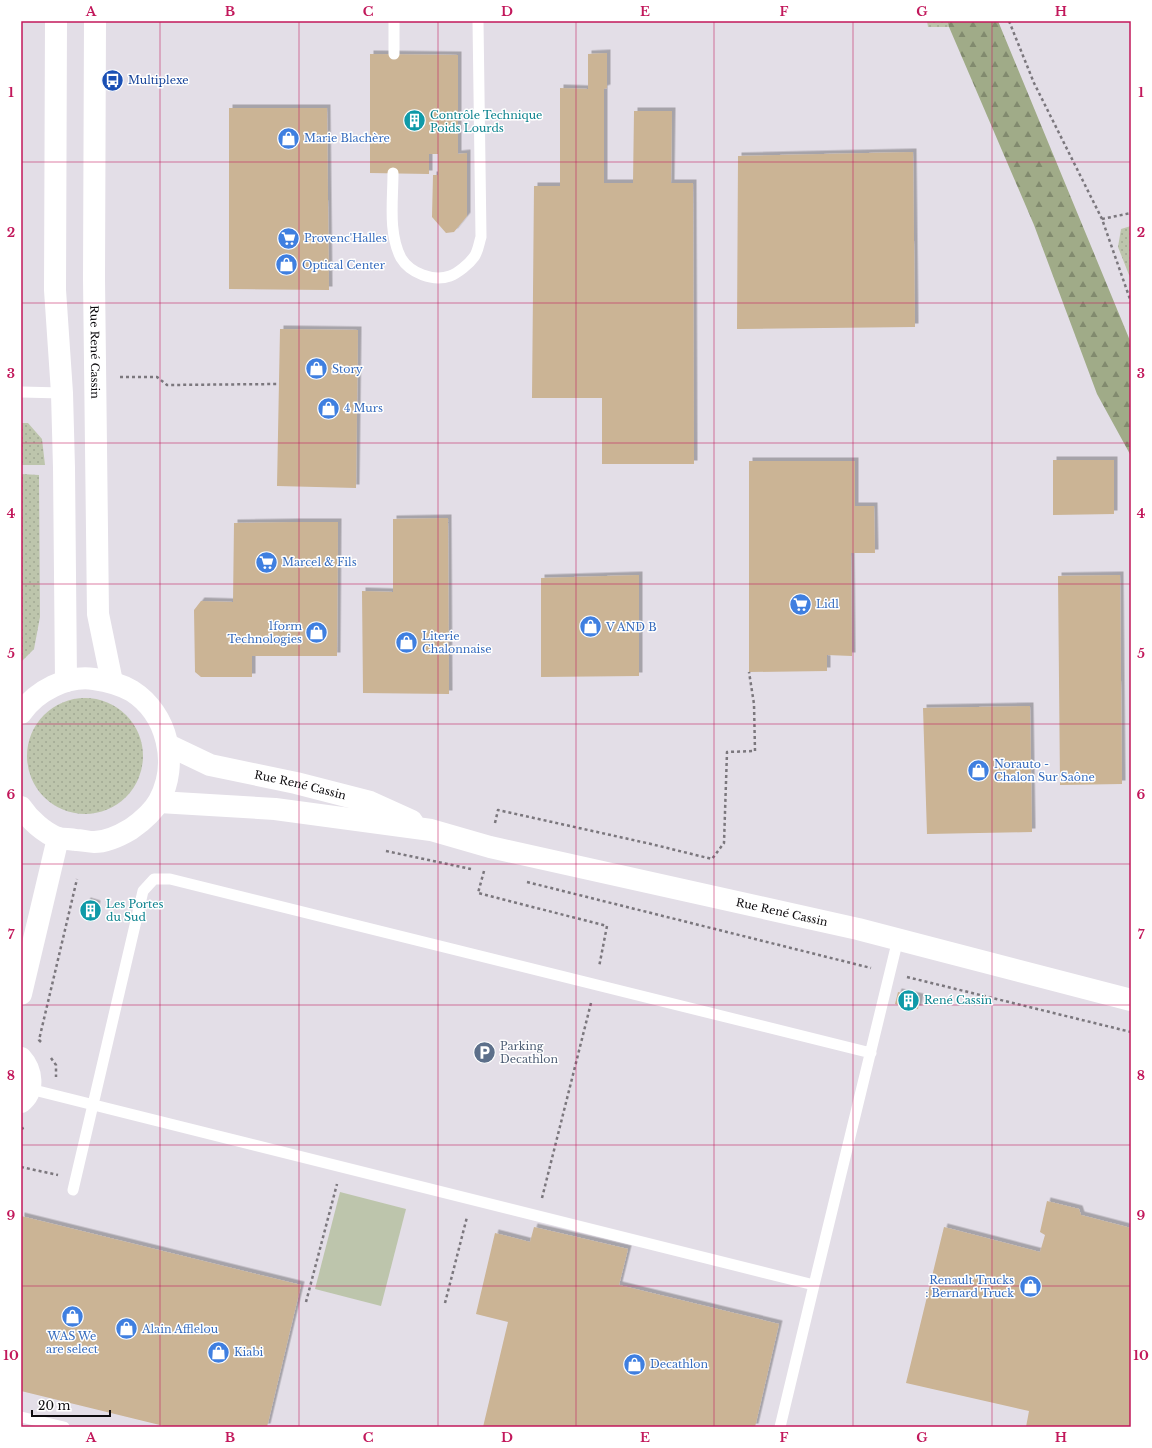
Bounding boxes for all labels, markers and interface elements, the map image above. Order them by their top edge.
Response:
text: A [85,3,97,20]
text: B [225,3,235,20]
text: C [363,3,374,20]
text: D [501,3,513,20]
text: E [640,3,650,20]
text: F [780,3,789,20]
text: G [916,3,928,20]
text: H [1055,3,1067,20]
bus stop icon: Multiplexe [99,67,125,93]
place label: Multiplexe [128,73,189,87]
text: 1 [8,84,14,101]
text: 1 [1138,84,1144,101]
building icon: Contrôle Technique Poids Lourds [401,108,427,134]
place label: Contrôle Technique Poids Lourds [430,108,542,135]
shop icon: Marie Blachère [275,125,301,151]
place label: Marie Blachère [304,131,390,145]
text: 2 [7,224,15,241]
text: 2 [1137,224,1145,241]
supermarket icon: Provenc'Halles [276,225,302,251]
place label: Provenc'Halles [304,231,387,245]
shop icon: Optical Center [273,252,299,278]
place label: Optical Center [302,258,386,272]
street label: Rue René Cassin [87,305,102,399]
shop icon: Story [304,356,330,382]
place label: Story [332,362,363,376]
text: 3 [7,365,15,382]
text: 3 [1137,365,1145,382]
shop icon: 4 Murs [315,395,341,421]
place label: 4 Murs [344,401,383,415]
text: 4 [7,505,16,522]
text: 4 [1137,505,1146,522]
supermarket icon: Marcel & Fils [253,549,279,575]
place label: Marcel & Fils [282,555,357,569]
supermarket icon: Lidl [787,591,813,617]
place label: Lidl [816,597,839,611]
shop icon: V AND B [577,614,603,640]
place label: 1form Technologies [227,619,302,646]
shop icon: 1form Technologies [304,619,330,645]
place label: V AND B [605,620,657,634]
shop icon: Literie Chalonnaise [393,629,419,655]
place label: Literie Chalonnaise [422,629,492,656]
text: 5 [7,645,15,662]
text: 5 [1137,645,1145,662]
shop icon: Norauto - Chalon Sur Saône [965,757,991,783]
place label: Norauto - Chalon Sur Saône [994,757,1095,784]
street label: Rue René Cassin [253,767,348,803]
text: 6 [7,786,16,803]
text: 6 [1137,786,1146,803]
street label: Rue René Cassin [735,895,830,929]
building icon: Les Portes du Sud [77,897,103,923]
place label: Les Portes du Sud [106,897,164,924]
text: 7 [8,926,15,943]
text: 7 [1138,926,1145,943]
building icon: René Cassin [895,987,921,1013]
place label: René Cassin [924,993,993,1007]
parking icon: Parking Decathlon [471,1039,497,1065]
place label: Parking Decathlon [500,1039,559,1066]
text: 8 [7,1067,15,1084]
text: 8 [1137,1067,1145,1084]
text: 9 [7,1207,16,1224]
text: 9 [1137,1207,1146,1224]
place label: Renault Trucks : Bernard Truck [925,1273,1014,1300]
shop icon: Renault Trucks : Bernard Truck [1017,1273,1043,1299]
shop icon: WAS We are select [59,1303,85,1329]
shop icon: Alain Afflelou [113,1316,139,1342]
place label: Alain Afflelou [141,1322,219,1336]
place label: WAS We are select [46,1329,99,1356]
shop icon: Kiabi [206,1339,232,1365]
place label: Kiabi [234,1345,264,1359]
text: 10 [3,1347,19,1364]
text: 10 [1133,1347,1149,1364]
shop icon: Decathlon [621,1351,647,1377]
place label: Decathlon [650,1357,709,1371]
scale bar [32,1392,110,1418]
text: 20 m [38,1398,70,1413]
text: A [85,1429,97,1446]
text: B [225,1429,235,1446]
text: C [363,1429,374,1446]
text: D [501,1429,513,1446]
text: E [640,1429,650,1446]
text: F [780,1429,789,1446]
text: G [916,1429,928,1446]
text: H [1055,1429,1067,1446]

